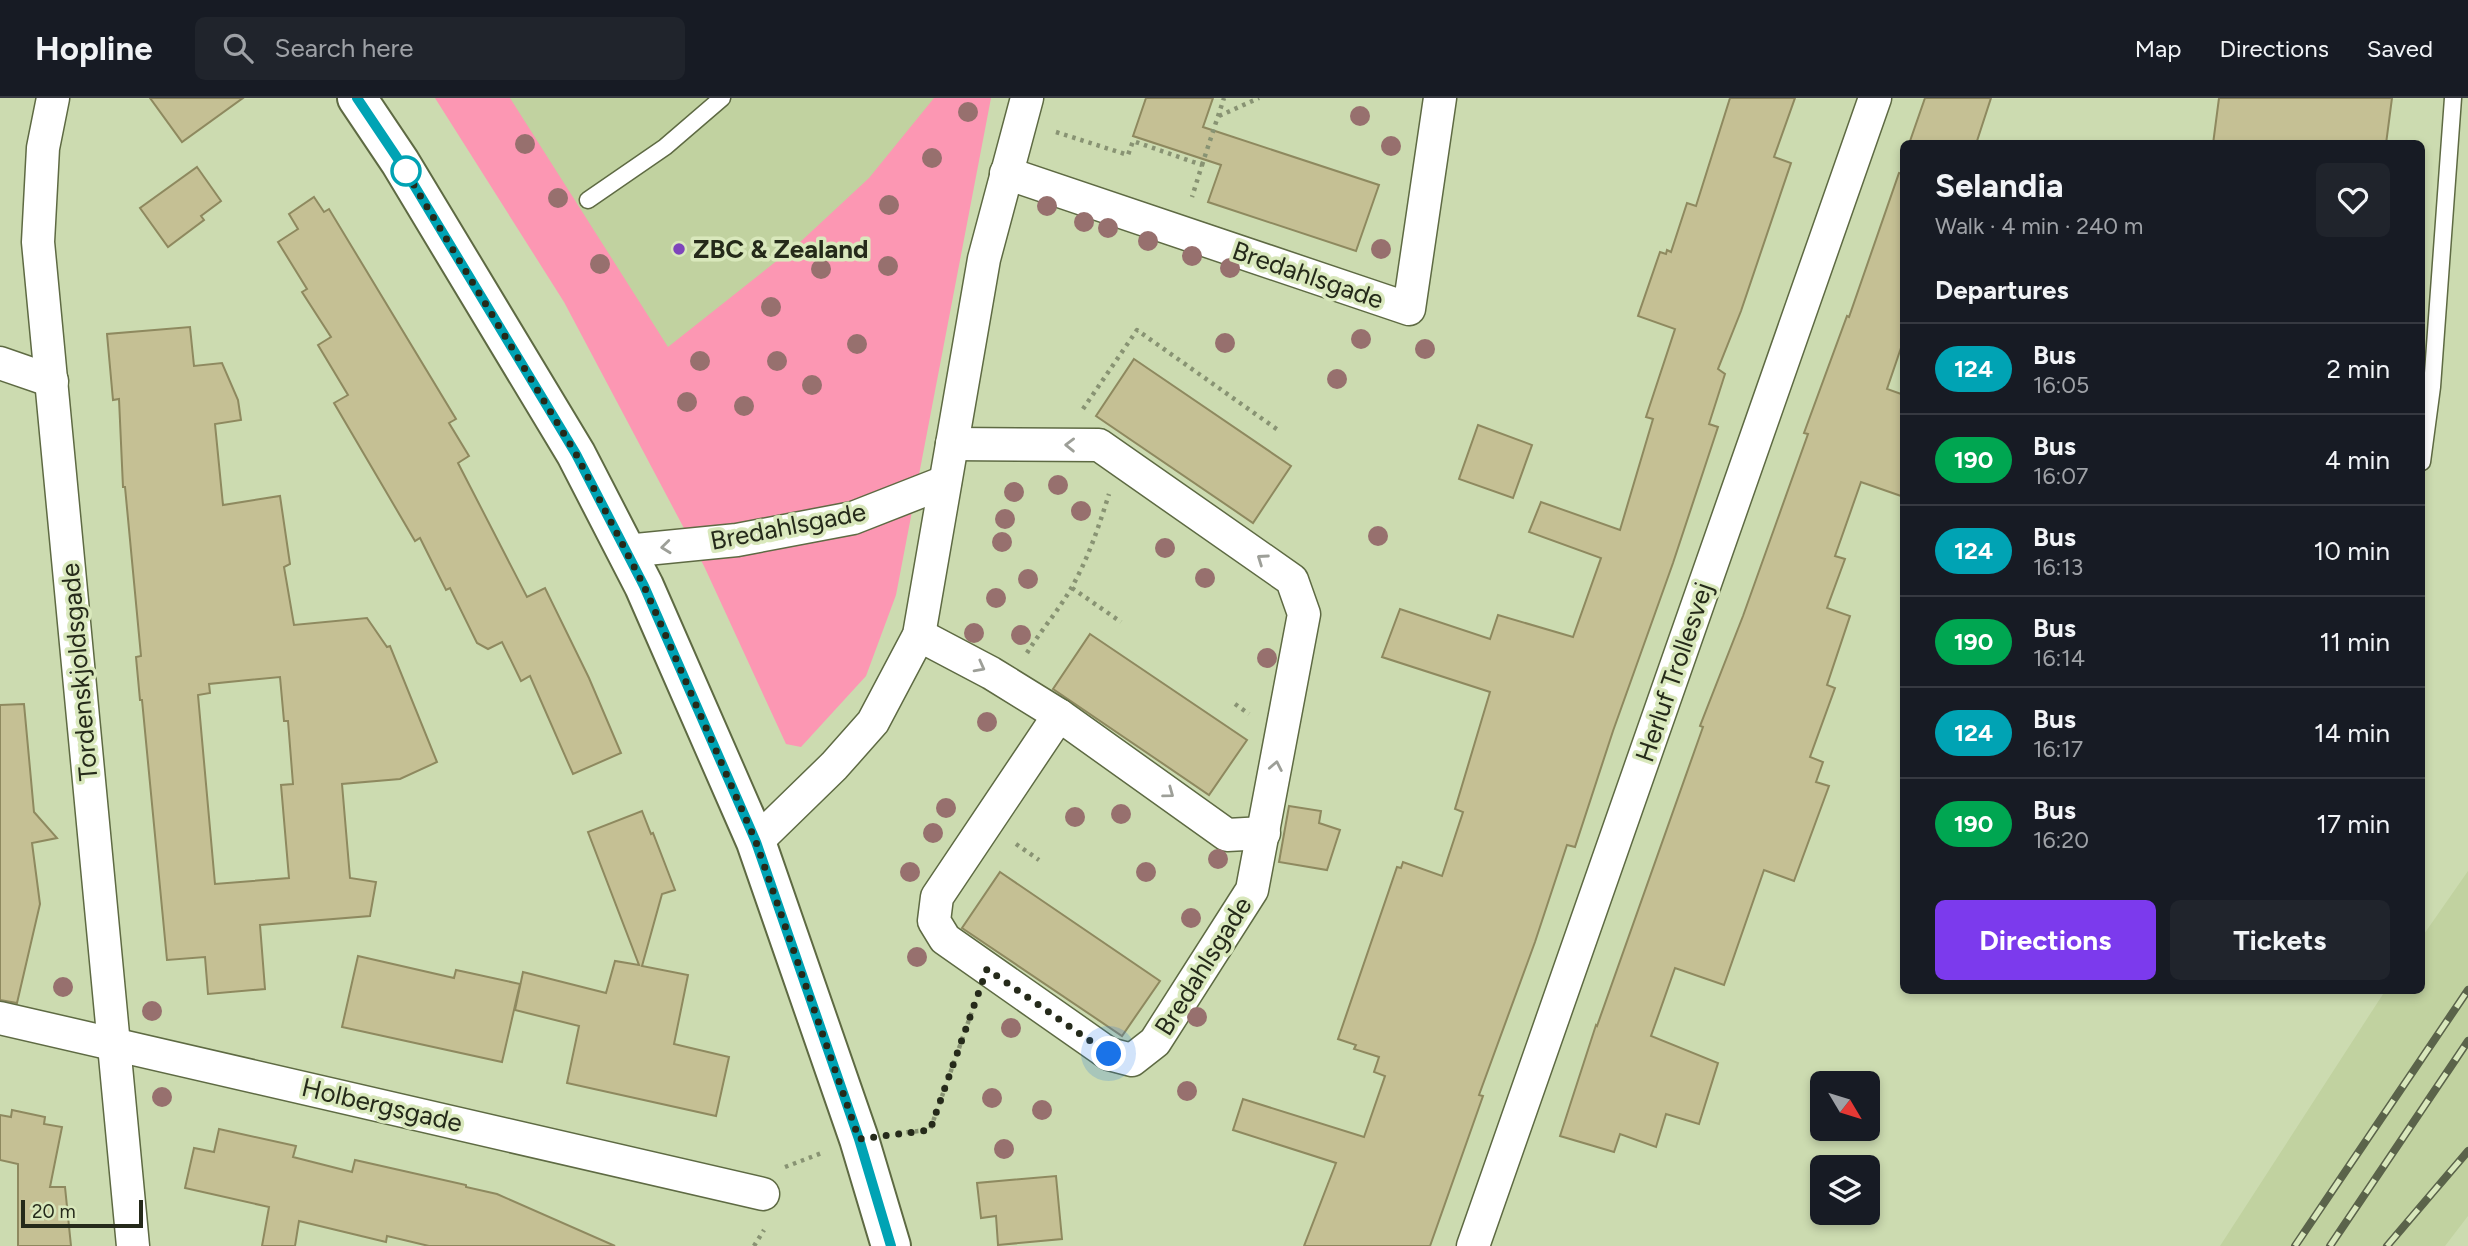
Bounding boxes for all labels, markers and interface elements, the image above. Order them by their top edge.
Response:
search box [195,17,685,80]
text: Hopline [35,29,153,68]
icon: search [219,29,257,67]
text: Search here [275,32,413,64]
text: Map [2135,34,2181,63]
text: Directions [2219,34,2329,63]
text: Saved [2367,34,2433,63]
unlabelled marker [391,156,421,186]
button: heart [2316,163,2390,237]
text: Selandia [1935,166,2064,205]
text: Walk · 4 min · 240 m [1935,212,2143,240]
place label: ZBC & Zealand [693,233,869,265]
street label: Bredahlsgade [1228,234,1388,316]
marker: ZBC & Zealand [671,241,687,257]
text: Departures [1935,274,2069,306]
text: Bus [2033,339,2076,371]
text: 2 min [2326,353,2390,385]
text: 124 [1954,354,1993,383]
text: 16:05 [2033,371,2089,399]
text: Bus [2033,430,2076,462]
one-way arrow [1065,437,1075,453]
text: 4 min [2325,444,2390,476]
text: 190 [1954,445,1993,474]
text: 16:07 [2033,462,2088,490]
street label: Bredahlsgade [708,495,868,557]
text: Bus [2033,521,2076,553]
text: 10 min [2314,535,2390,567]
text: 124 [1954,536,1993,565]
one-way arrow [660,539,671,554]
text: 16:13 [2033,553,2083,581]
one-way arrow [1257,555,1270,567]
street label: Tordenskjoldsgade [54,562,104,782]
street label: Herluf Trollesvej [1628,578,1720,766]
text: Bus [2033,612,2076,644]
text: 11 min [2319,626,2390,658]
text: 190 [1954,627,1993,656]
text: 16:14 [2033,644,2085,672]
one-way arrow [973,659,985,672]
text: Bus [2033,703,2076,735]
text: 14 min [2314,717,2390,749]
text: 124 [1954,718,1993,747]
text: 16:17 [2033,735,2083,763]
one-way arrow [1268,760,1283,772]
one-way arrow [1161,785,1174,797]
text: Bus [2033,794,2076,826]
text: 17 min [2316,808,2390,840]
text: 190 [1954,809,1993,838]
text: 16:20 [2033,826,2089,854]
street label: Bredahlsgade [1148,891,1258,1041]
button: Directions [1935,900,2156,980]
button: Tickets [2170,900,2390,980]
your location [1091,1036,1126,1071]
street label: Holbergsgade [299,1071,465,1139]
north arrow [1810,1071,1880,1141]
map controls [1810,1071,1880,1225]
button: layers [1810,1155,1880,1225]
scale bar [21,1197,144,1229]
text: 20 m [32,1200,76,1223]

